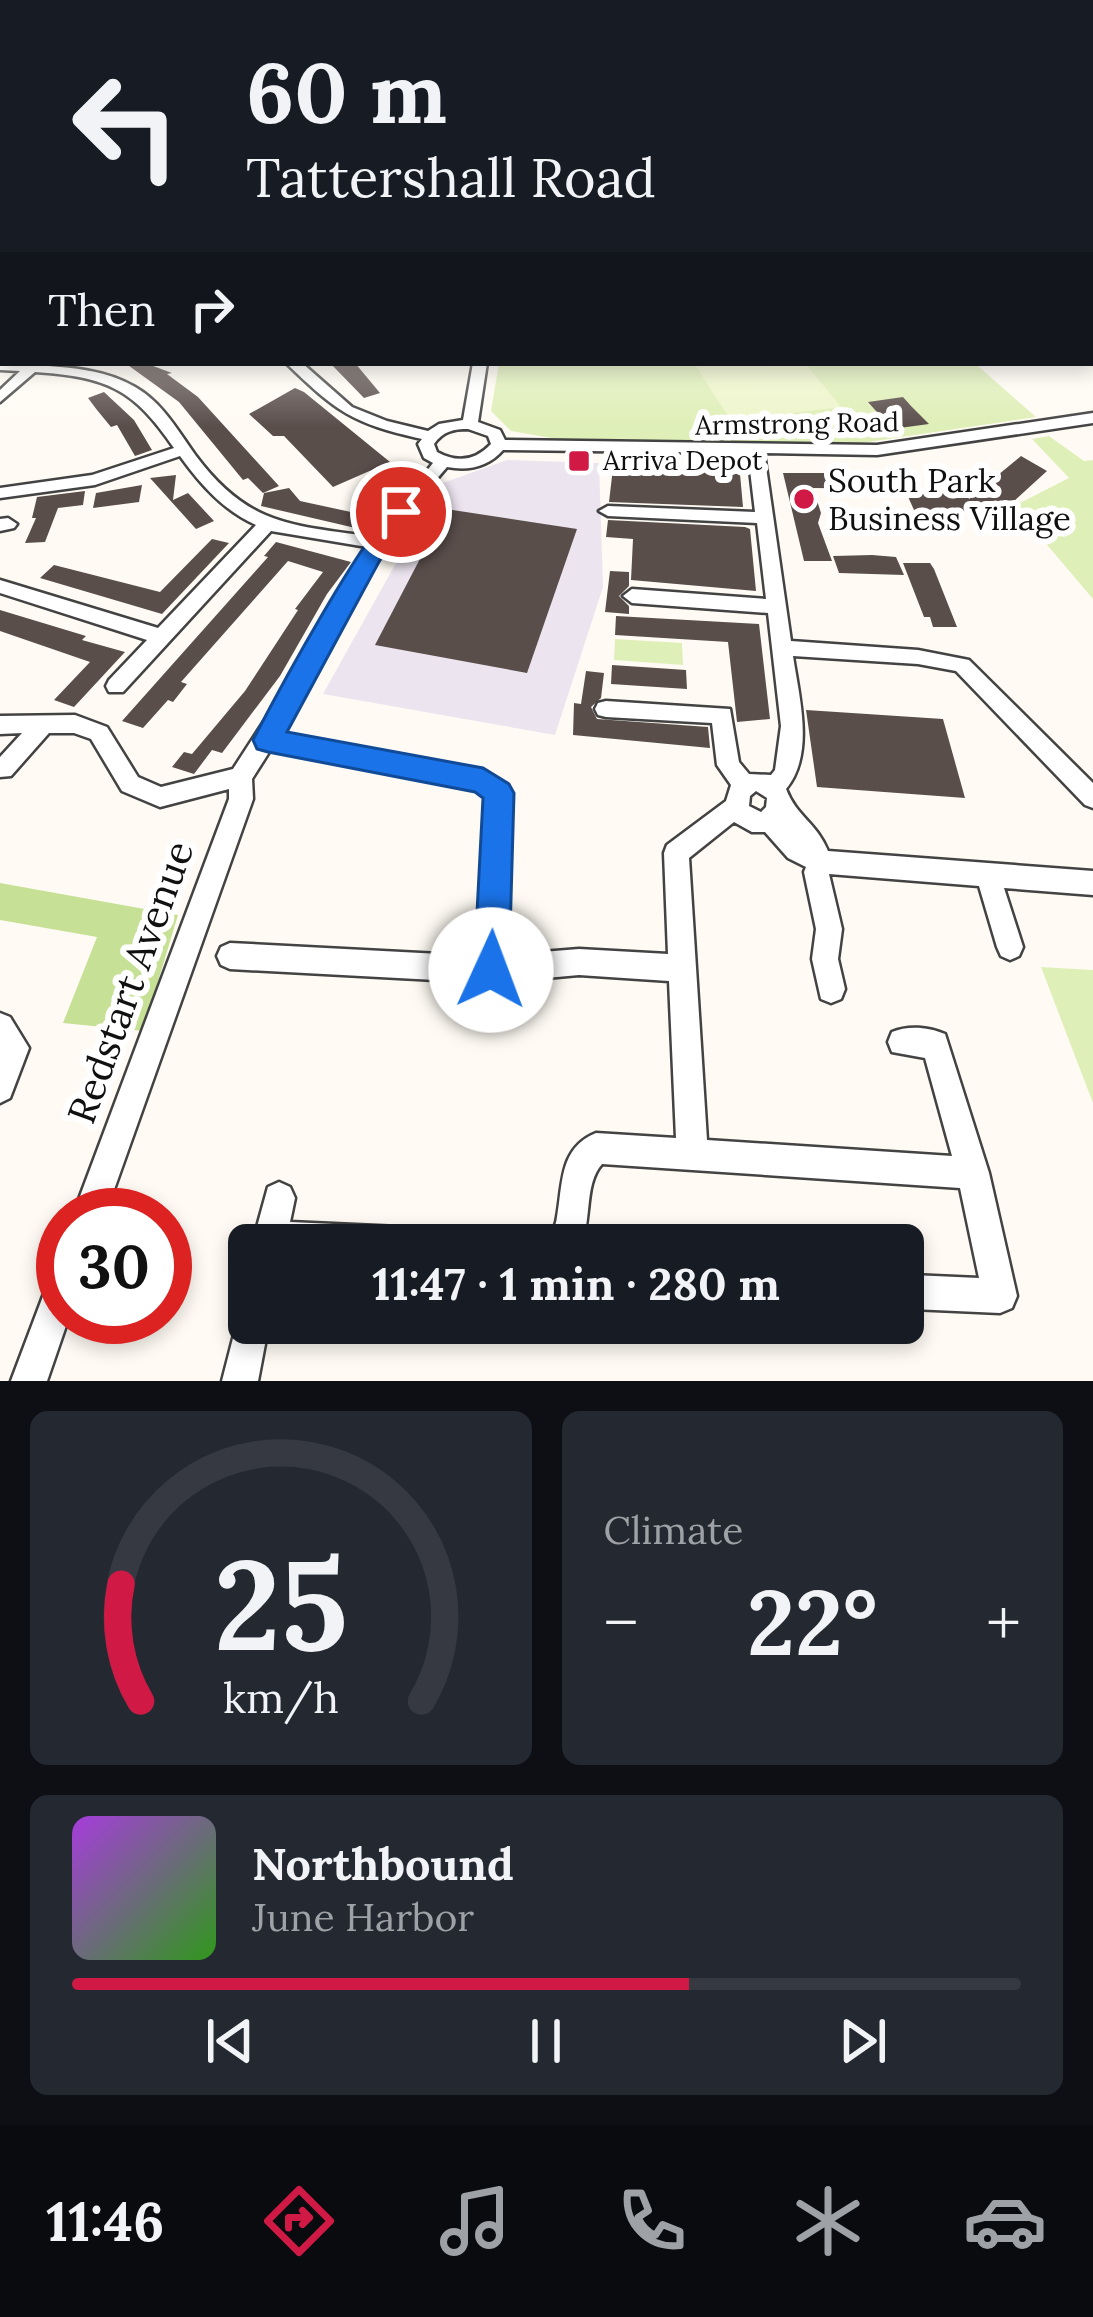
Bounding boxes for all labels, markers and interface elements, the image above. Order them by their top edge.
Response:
text: 60 m [246,38,447,146]
icon: left [48,48,204,204]
text: Tattershall Road [246,143,656,212]
icon: right [179,276,245,342]
text: Then [48,281,155,338]
street label: Armstrong Road [694,404,899,442]
place label: Arriva Depot [602,443,763,477]
marker: Arriva Depot [566,448,592,474]
place label: South Park Business Village [828,459,1071,539]
pin [350,461,452,563]
icon: arrive [368,479,434,545]
marker: South Park Business Village [791,486,817,512]
street label: Redstart Avenue [56,834,204,1130]
position arrow [428,907,554,1033]
speed limit sign: 30 [36,1188,192,1344]
text: 11:47 · 1 min · 280 m [372,1255,780,1312]
text: Climate [604,1505,743,1555]
text: 25 [214,1524,348,1684]
text: 22° [747,1564,877,1680]
text: − [604,1580,638,1664]
text: + [986,1580,1021,1664]
text: km/h [223,1670,339,1725]
text: Northbound [252,1835,514,1892]
text: June Harbor [252,1892,474,1942]
icon: previous [197,2008,263,2074]
icon: pause [513,2008,579,2074]
icon: next [830,2008,896,2074]
icon: directions [257,2179,341,2263]
icon: music [433,2179,517,2263]
icon: phone [610,2179,694,2263]
icon: climate [786,2179,870,2263]
icon: car [963,2179,1047,2263]
text: 11:46 [46,2187,164,2256]

